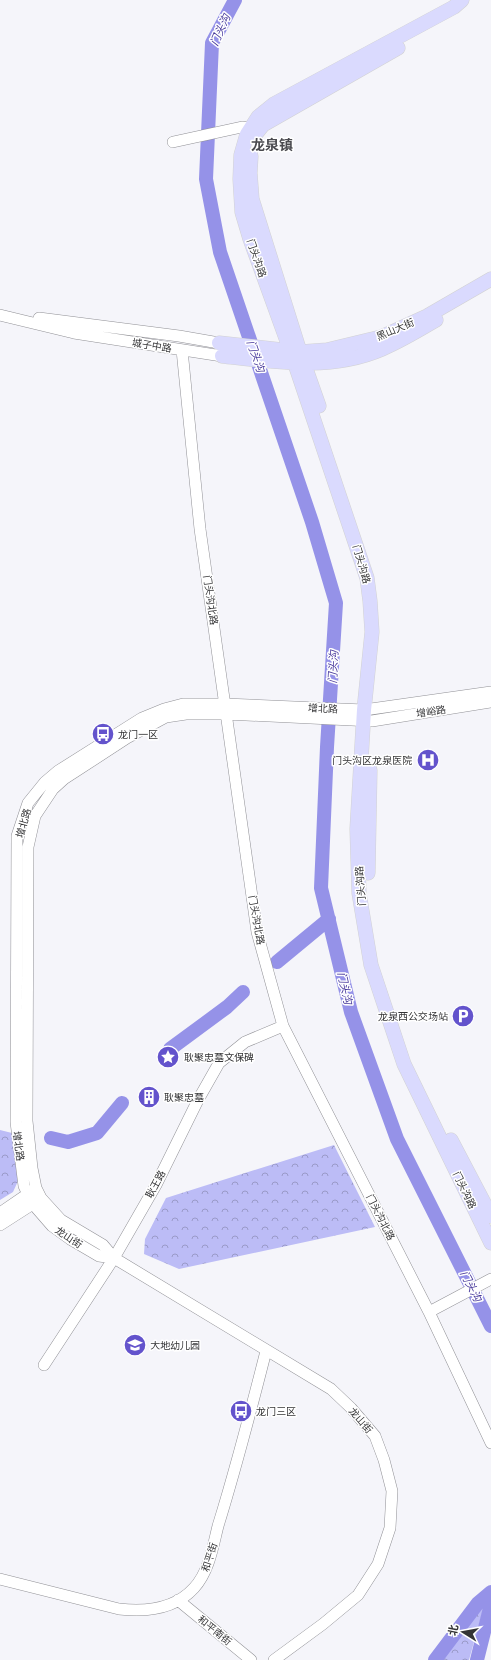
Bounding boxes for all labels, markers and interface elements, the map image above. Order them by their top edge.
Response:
water label: 门头沟 [208,12,233,48]
district label: 龙泉镇 [251,137,293,153]
street label: 门头沟路 [245,237,268,279]
street label: 黑山大街 [375,317,416,342]
street label: 城子中路 [131,337,173,354]
water label: 门头沟 [245,338,267,374]
street label: 门头沟路 [351,543,372,585]
street label: 门头沟北路 [202,575,219,626]
water label: 门头沟 [326,649,340,684]
street label: 增北路 [308,702,338,715]
street label: 增峪路 [415,704,447,719]
bus stop icon: 龙门一区 [90,721,116,747]
place label: 龙门一区 [118,729,158,740]
hospital icon: 门头沟区龙泉医院 [415,747,441,773]
place label: 门头沟区龙泉医院 [332,755,412,766]
street label: 增北路 [14,807,33,839]
street label: 门头沟路 [354,866,367,906]
street label: 门头沟北路 [247,895,266,946]
water label: 门头沟 [335,971,355,1006]
parking icon: 龙泉西公交场站 [450,1003,476,1029]
place label: 龙泉西公交场站 [378,1011,448,1022]
place icon: 耿聚忠墓文保碑 [155,1044,181,1070]
place label: 耿聚忠墓文保碑 [184,1052,254,1063]
building icon: 耿聚忠墓 [136,1084,162,1110]
place label: 耿聚忠墓 [164,1092,204,1103]
street label: 增北路 [11,1130,26,1162]
street label: 耿王路 [144,1168,167,1200]
street label: 门头沟路 [451,1170,478,1211]
street label: 门头沟北路 [364,1192,397,1242]
street label: 龙山街 [53,1224,84,1250]
water label: 门头沟 [458,1269,484,1304]
school or university icon: 大地幼儿园 [122,1332,148,1358]
place label: 大地幼儿园 [150,1340,200,1351]
bus stop icon: 龙门三区 [228,1398,254,1424]
street label: 龙山街 [347,1405,375,1435]
place label: 龙门三区 [256,1406,296,1417]
street label: 和平街 [200,1541,219,1573]
north arrow [443,1612,483,1652]
street label: 和平南街 [196,1614,234,1647]
text: 北 [446,1624,460,1637]

